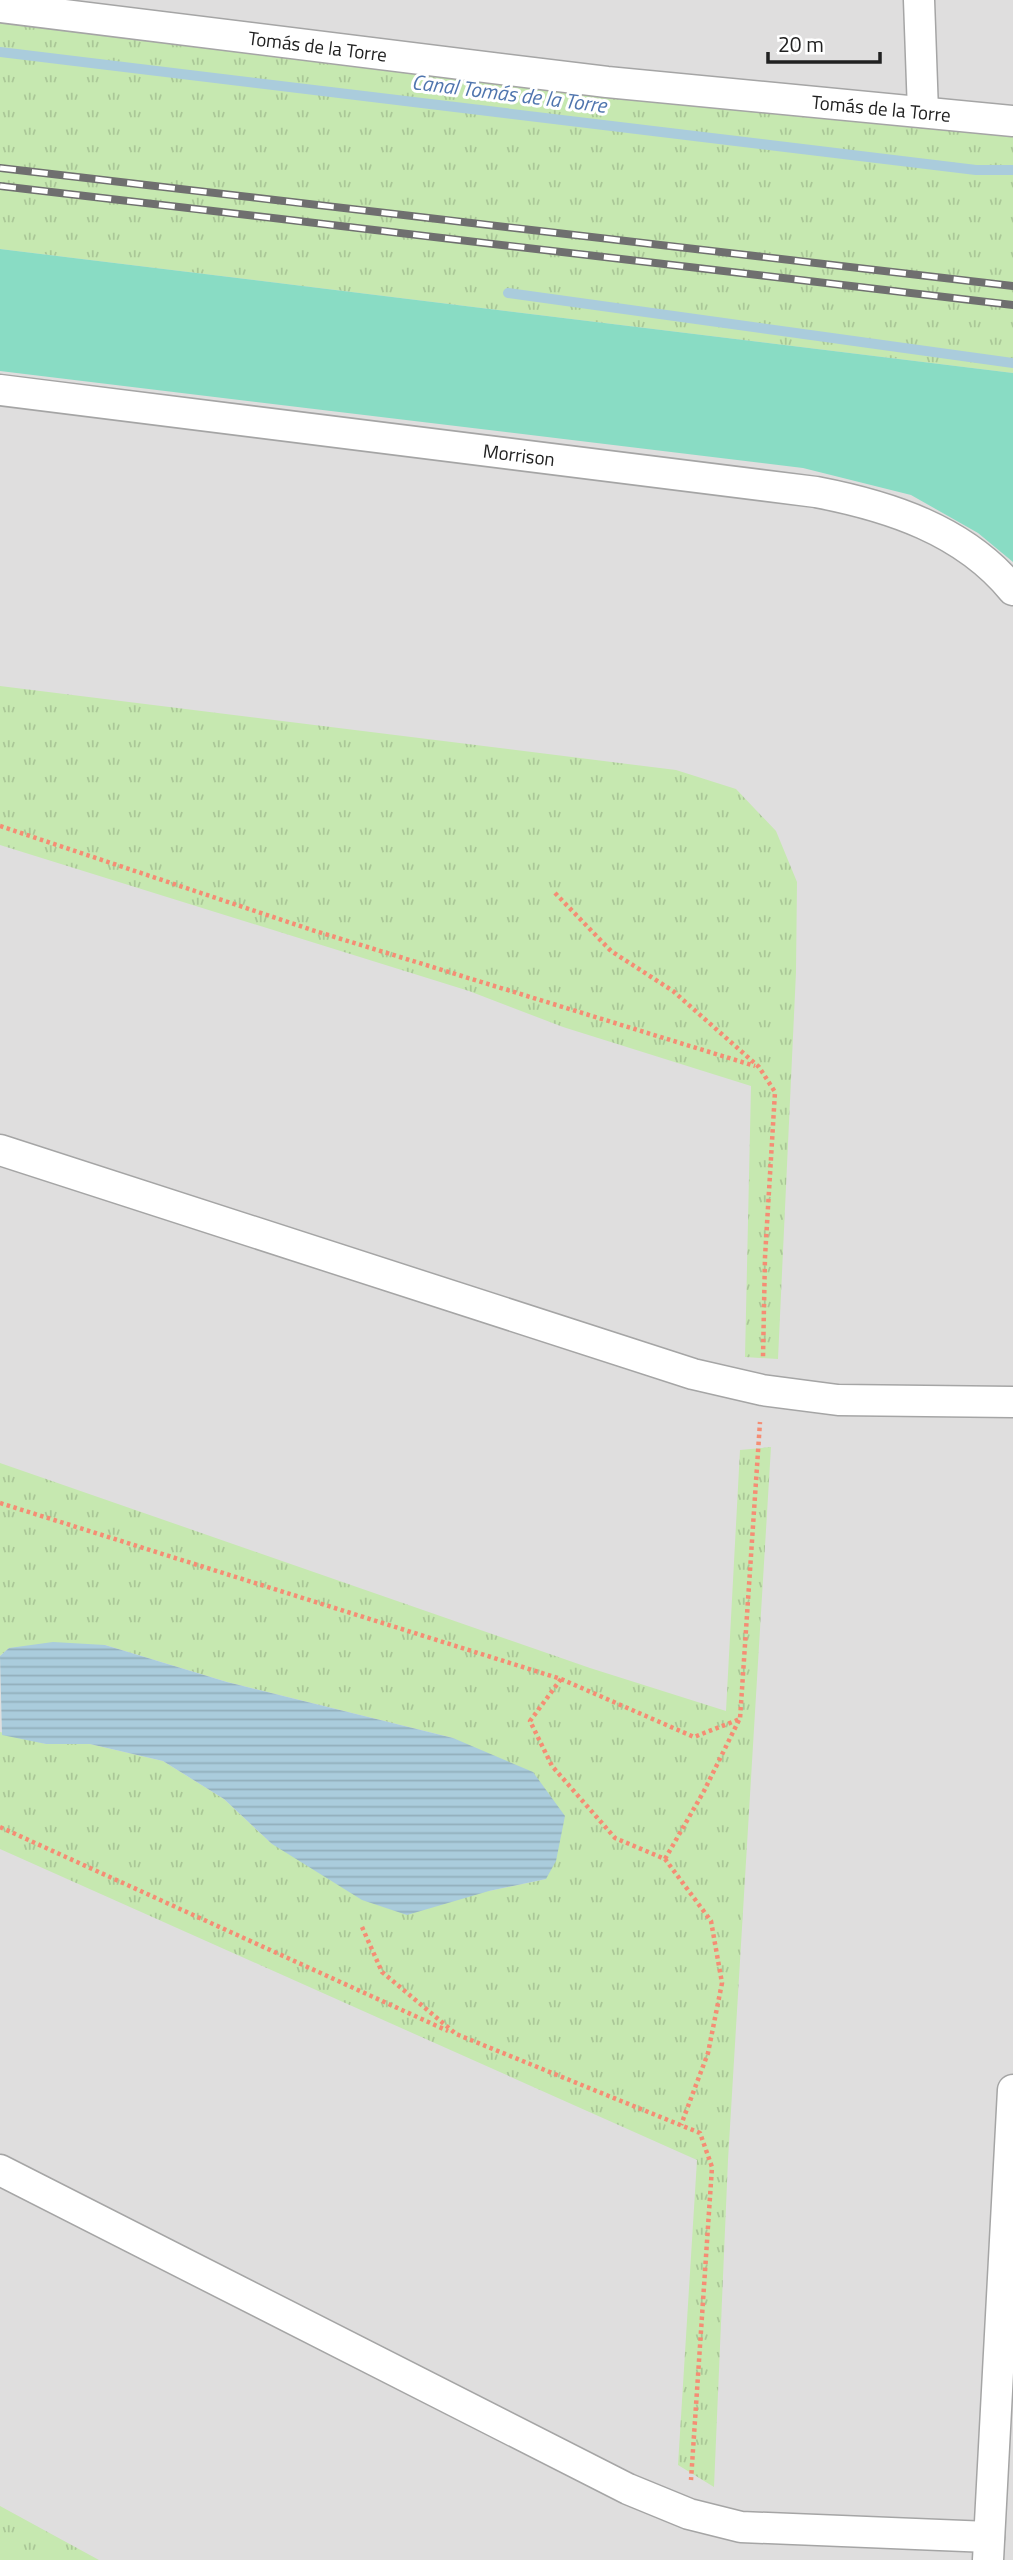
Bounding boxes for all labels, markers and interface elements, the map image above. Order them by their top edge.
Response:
scale bar [768,21,880,65]
street label: Tomás de la Torre [247,23,389,69]
text: 20 m [778,28,824,60]
water label: Canal Tomás de la Torre [410,65,609,121]
street label: Tomás de la Torre [810,87,952,129]
street label: Morrison [481,435,557,473]

